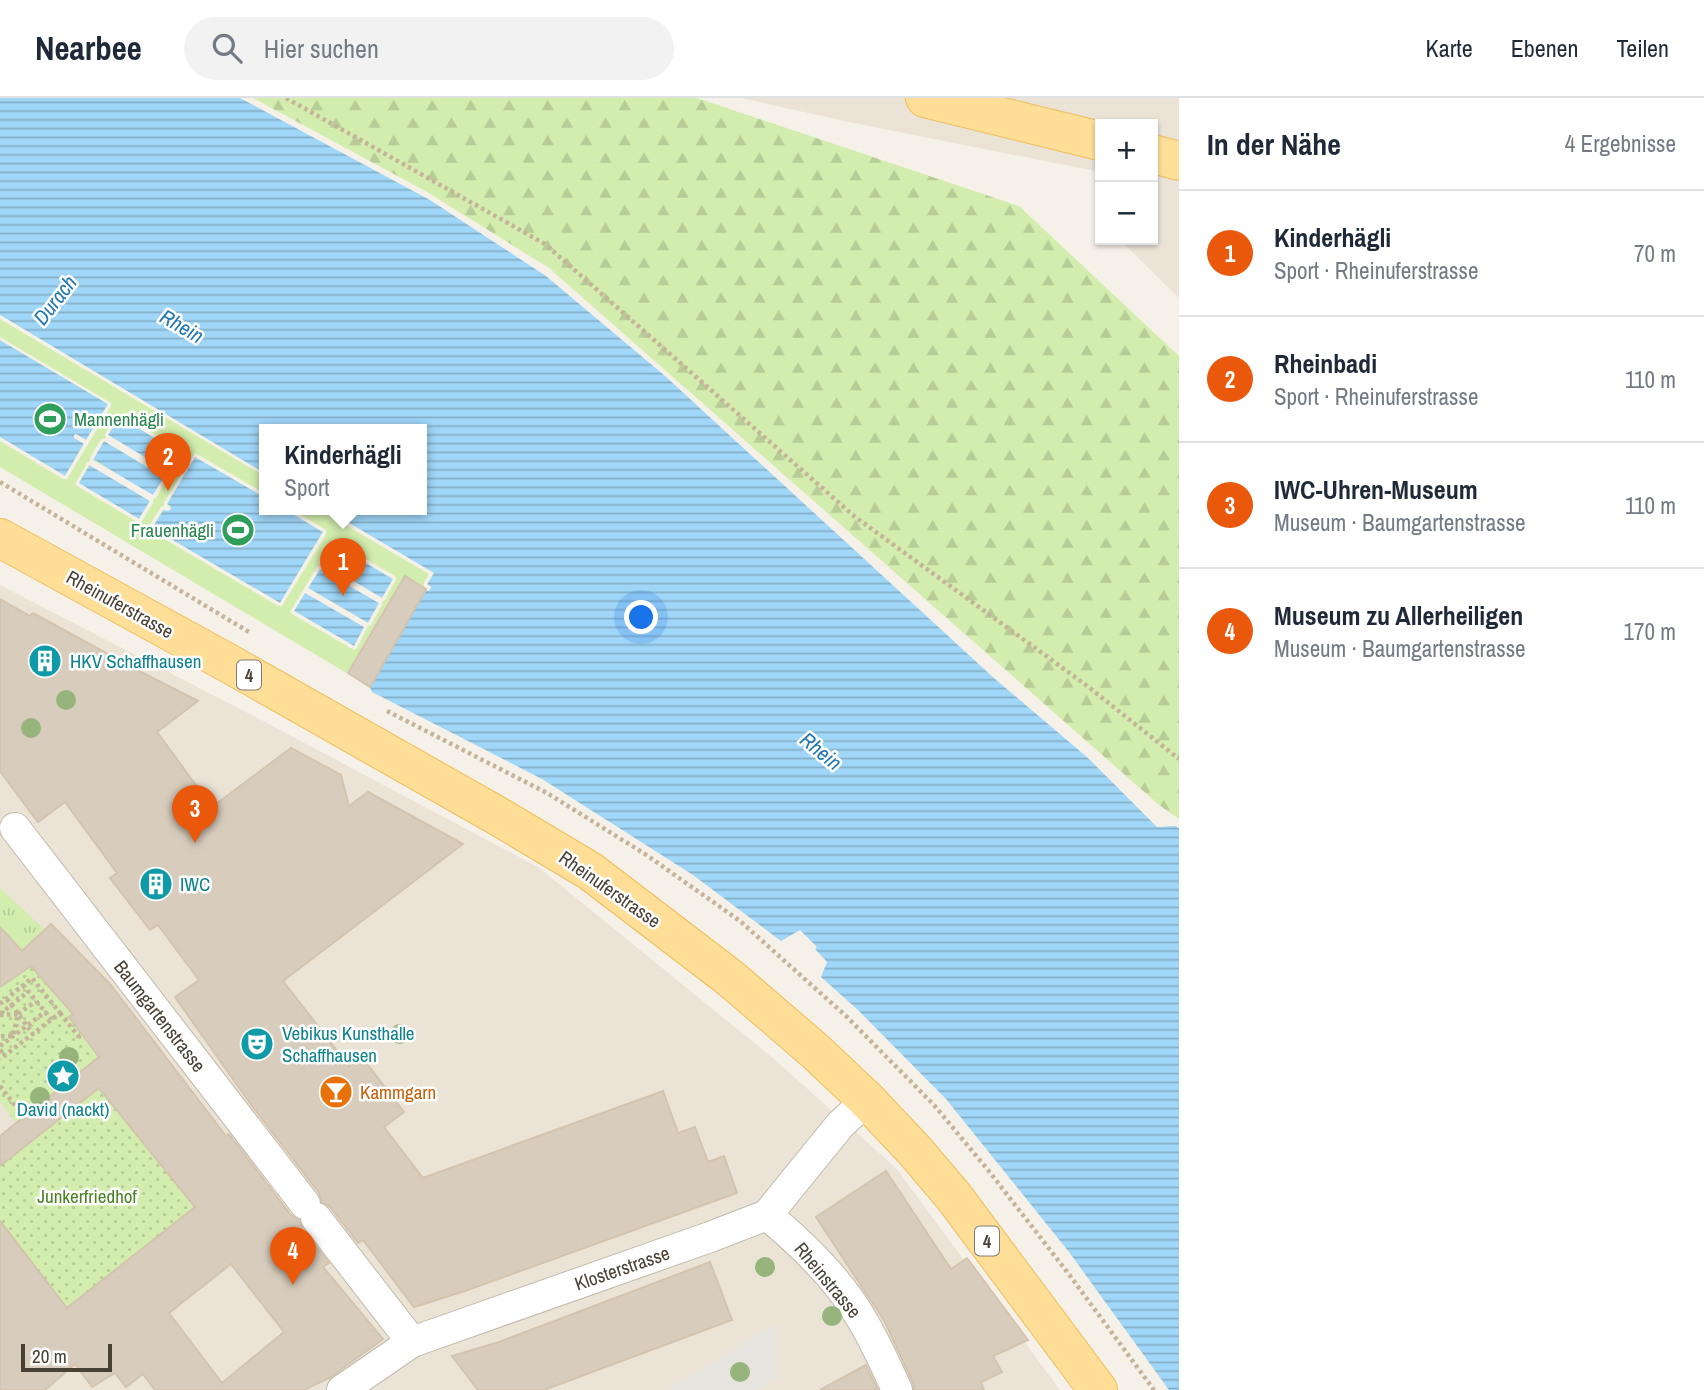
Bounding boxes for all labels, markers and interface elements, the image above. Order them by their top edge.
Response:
search box [184,17,674,80]
text: Nearbee [35,26,142,70]
icon: search [208,29,246,67]
text: Hier suchen [264,31,379,66]
text: Karte [1426,32,1473,64]
text: Ebenen [1511,32,1578,64]
text: Teilen [1616,32,1669,64]
map controls [1095,119,1158,245]
button: + [1095,119,1158,182]
text: In der Nähe [1207,124,1341,164]
text: 4 Ergebnisse [1565,128,1676,159]
button: − [1095,182,1158,245]
text: Kinderhägli [1274,220,1391,255]
text: 1 [1225,238,1235,269]
text: 70 m [1634,238,1676,269]
text: Sport · Rheinuferstrasse [1274,255,1478,286]
water label: Durach [26,269,84,331]
water label: Rhein [155,302,209,350]
text: Rheinbadi [1274,346,1377,381]
text: 2 [1225,364,1235,395]
text: 110 m [1625,364,1676,395]
text: Sport · Rheinuferstrasse [1274,381,1478,412]
sports icon: Mannenhägli [31,400,69,438]
place label: Mannenhägli [74,406,164,432]
popup [259,424,427,515]
pin: 2 [145,433,191,491]
text: Kinderhägli [284,437,402,472]
text: Sport [284,472,329,503]
text: IWC-Uhren-Museum [1274,472,1478,507]
text: 3 [1225,490,1235,521]
text: 110 m [1625,490,1676,521]
text: Museum · Baumgartenstrasse [1274,507,1526,538]
sports icon: Frauenhägli [219,511,257,549]
place label: Frauenhägli [131,517,214,543]
pin: 1 [320,538,366,596]
street label: Rheinuferstrasse [62,564,178,644]
text: Museum zu Allerheiligen [1274,598,1523,633]
your location [624,600,658,634]
text: 4 [1225,616,1235,647]
text: 170 m [1624,616,1676,647]
text: Museum · Baumgartenstrasse [1274,633,1526,664]
building icon: HKV Schaffhausen [26,642,64,680]
place label: HKV Schaffhausen [70,648,201,674]
road number: 4 [237,660,261,690]
water label: Rhein [794,725,848,777]
pin: 3 [172,785,218,843]
street label: Rheinuferstrasse [554,844,666,934]
building icon: IWC [137,865,175,903]
place label: IWC [180,871,210,897]
street label: Baumgartenstrasse [108,955,212,1077]
place label: Vebikus Kunsthalle Schaffhausen [282,1020,415,1068]
theatre icon: Vebikus Kunsthalle Schaffhausen [238,1025,276,1063]
place icon: David (nackt) [44,1057,82,1095]
bar icon: Kammgarn [317,1073,355,1111]
place label: Kammgarn [360,1079,436,1105]
place label: David (nackt) [17,1096,109,1122]
park label: Junkerfriedhof [37,1183,137,1209]
road number: 4 [975,1226,999,1256]
pin: 4 [270,1227,316,1285]
street label: Rheinstrasse [789,1236,867,1324]
street label: Klosterstrasse [571,1240,673,1296]
scale bar [21,1341,112,1373]
text: 20 m [32,1343,67,1369]

